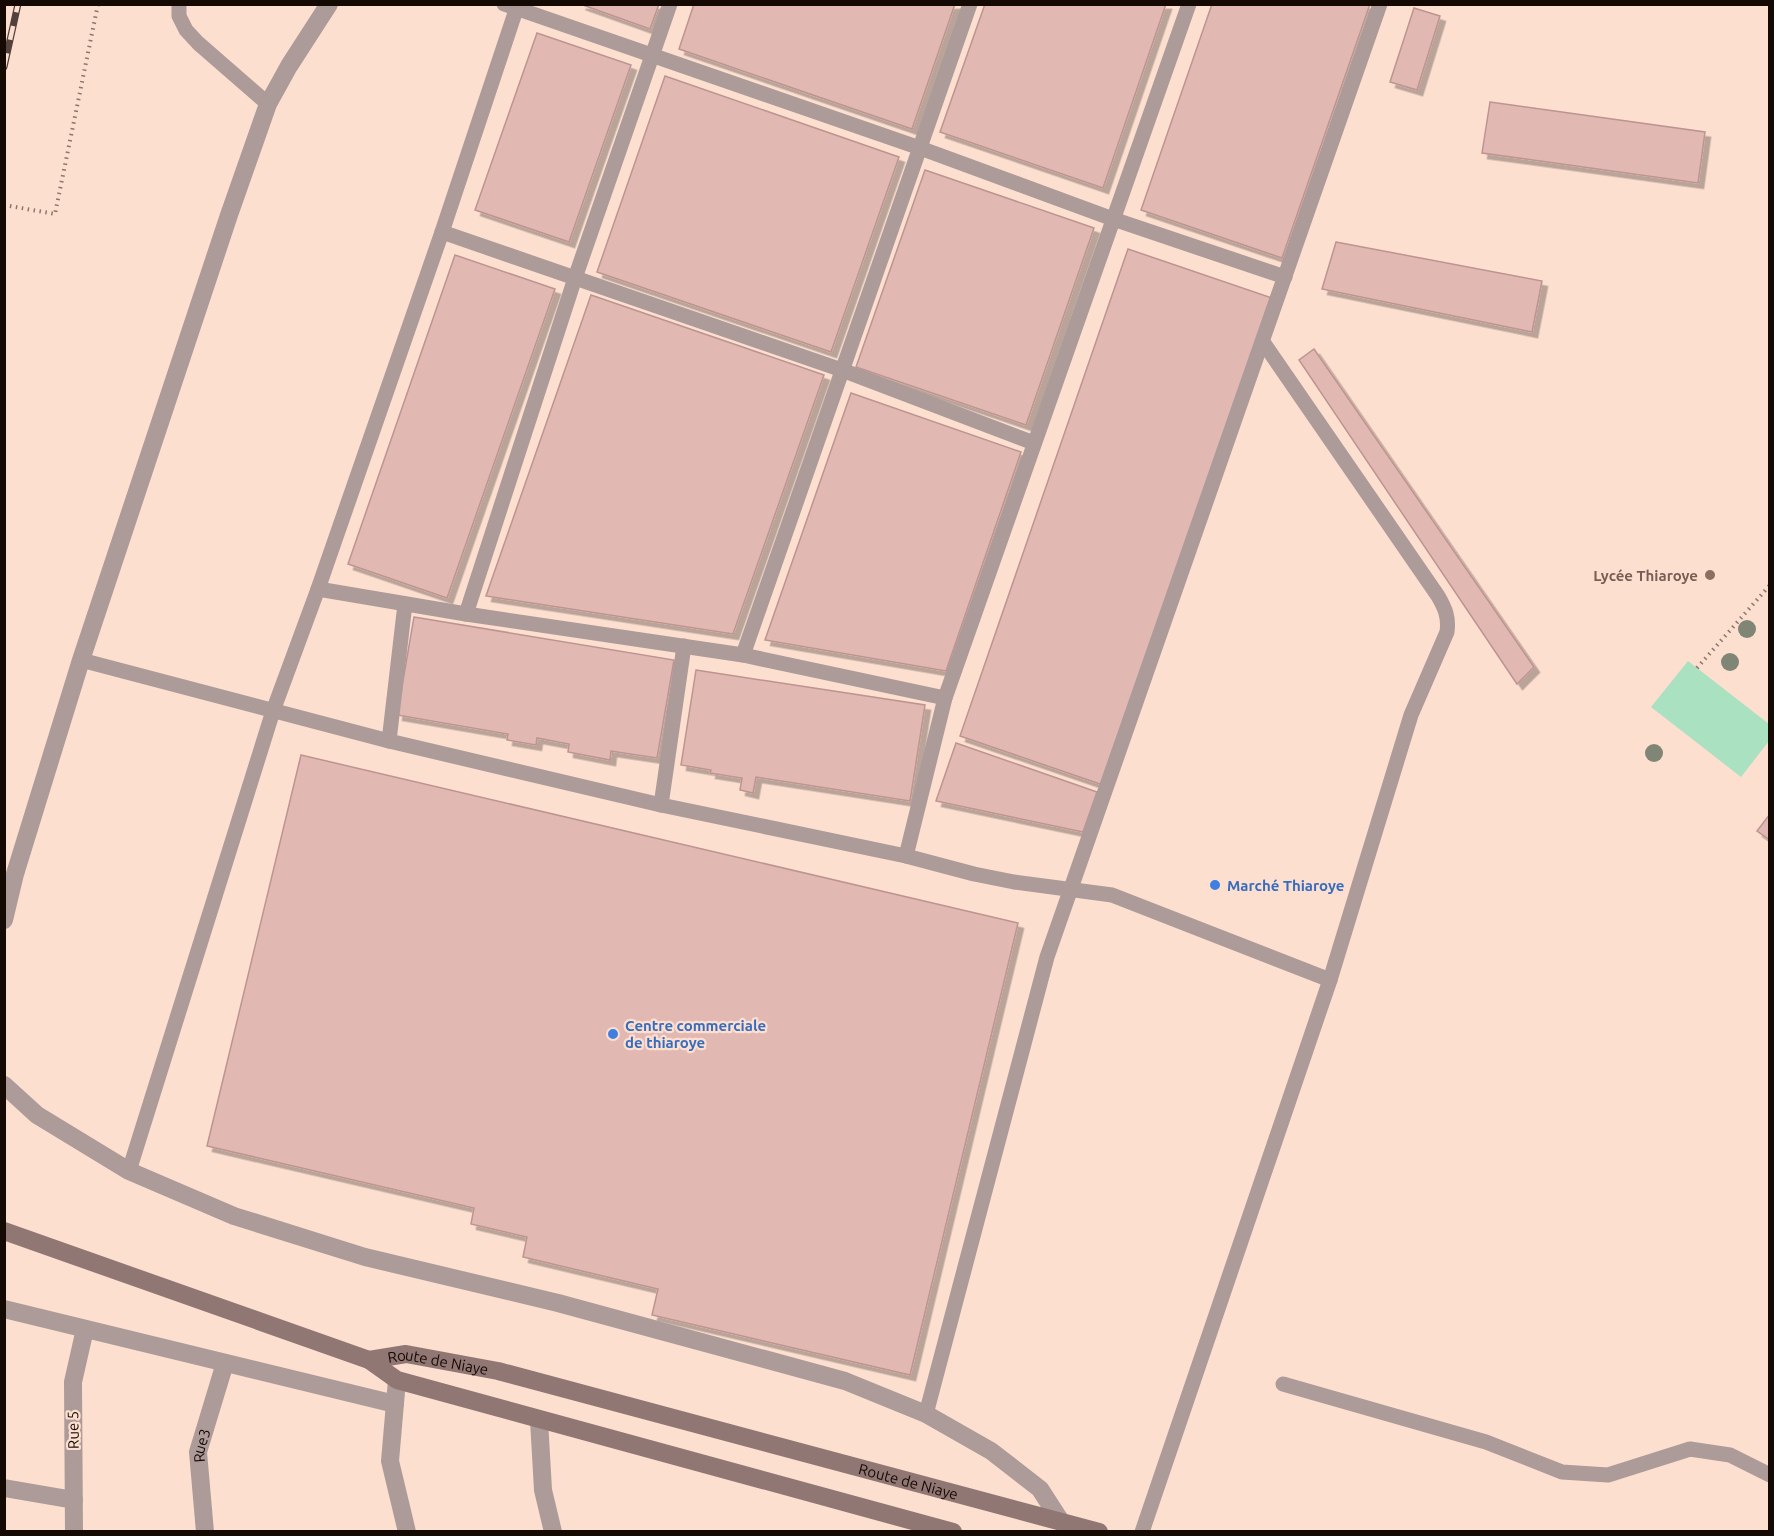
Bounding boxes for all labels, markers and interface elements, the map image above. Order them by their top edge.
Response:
place label: Lycée Thiaroye [1593,567,1698,584]
marker: Lycée Thiaroye [1703,568,1717,582]
place label: Marché Thiaroye [1227,877,1344,894]
marker: Marché Thiaroye [1208,878,1222,892]
place label: Centre commerciale de thiaroye [625,1017,766,1051]
marker: Centre commerciale de thiaroye [606,1027,620,1041]
street label: Route de Niaye [386,1346,490,1378]
street label: Rue 5 [64,1411,82,1449]
street label: Rue3 [189,1427,213,1463]
street label: Route de Niaye [857,1460,960,1502]

